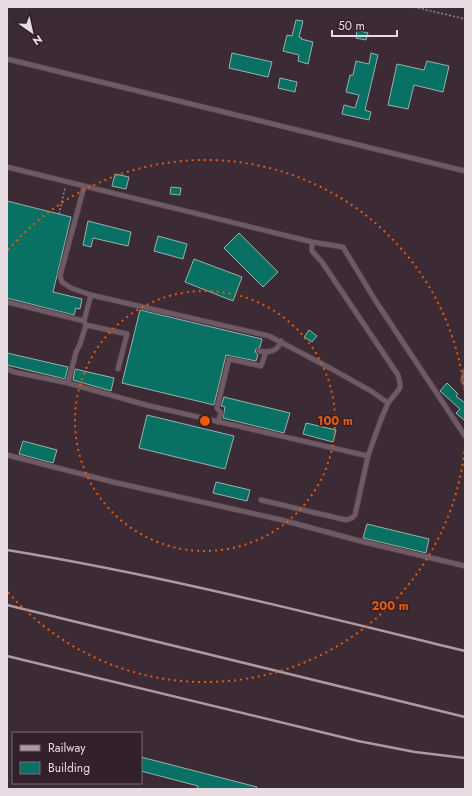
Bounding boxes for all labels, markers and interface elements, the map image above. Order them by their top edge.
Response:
north arrow [12,12,52,52]
scale bar [332,12,397,38]
text: 50 m [338,17,365,35]
text: N [29,31,46,49]
text: 100 m [317,412,353,430]
centre of rings [198,414,212,428]
text: 200 m [371,597,409,615]
legend [12,732,142,784]
text: Railway [48,739,86,757]
text: Building [48,759,90,777]

